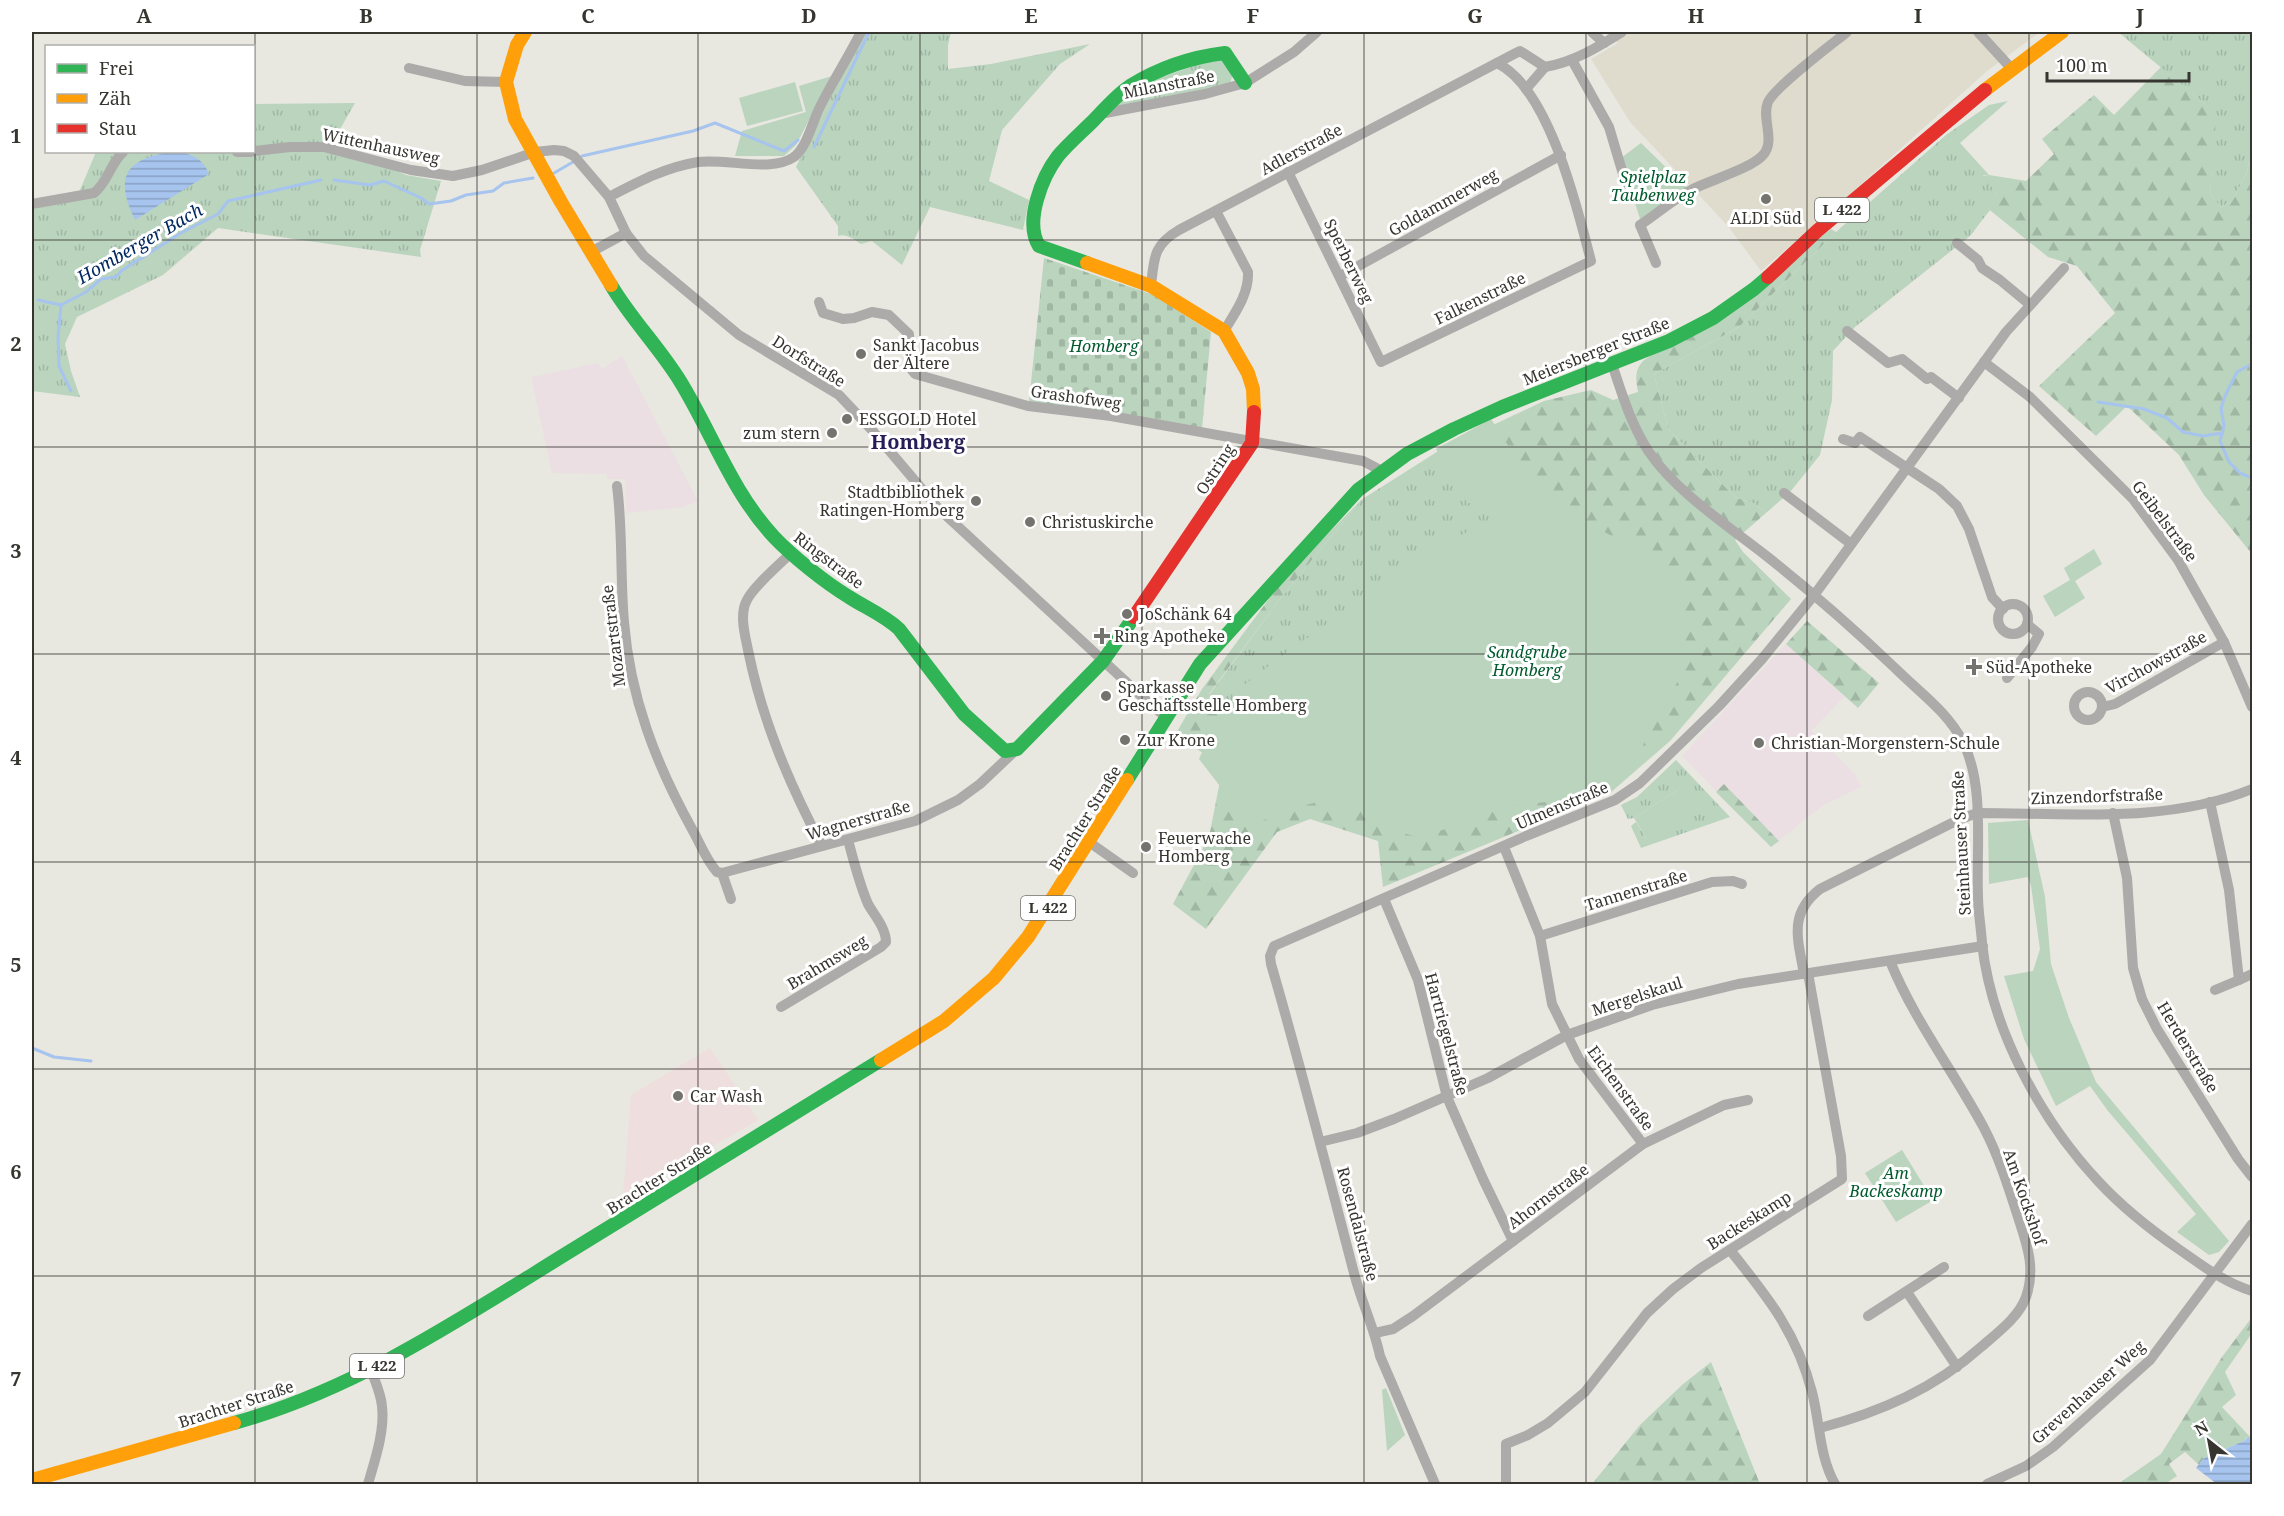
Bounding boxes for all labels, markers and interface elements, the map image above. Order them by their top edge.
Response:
text: A [136,2,152,29]
text: B [359,2,373,29]
text: C [581,2,595,29]
text: D [801,2,817,29]
text: E [1024,2,1038,29]
text: F [1247,2,1259,29]
text: G [1467,2,1483,29]
text: H [1688,2,1704,29]
text: I [1914,2,1922,29]
text: J [2135,2,2144,29]
legend [45,45,255,153]
scale bar [2047,45,2190,83]
text: 100 m [2056,53,2108,77]
text: Frei [99,56,134,80]
street label: Milanstraße [1122,64,1216,104]
text: Zäh [99,86,131,110]
text: Stau [99,116,137,140]
street label: Adlerstraße [1256,118,1346,180]
text: 1 [10,122,22,149]
street label: Wittenhausweg [320,123,442,169]
street label: Goldammerweg [1384,163,1502,241]
park label: Spielplaz Taubenweg [1611,166,1696,206]
marker: ALDI Süd [1759,192,1773,206]
water label: Homberger Bach [71,197,207,289]
road number: L 422 [1815,198,1869,222]
place label: ALDI Süd [1730,207,1802,229]
street label: Sperberweg [1319,215,1379,307]
street label: Falkenstraße [1431,266,1529,330]
street label: Meiersberger Straße [1519,312,1673,390]
text: 2 [10,330,22,357]
street label: Dorfstraße [768,330,850,392]
place label: Sankt Jacobus der Ältere [873,334,979,374]
park label: Homberg [1068,335,1140,357]
marker: Sankt Jacobus der Ältere [854,347,868,361]
street label: Grashofweg [1029,380,1123,414]
place label: ESSGOLD Hotel [859,408,977,430]
marker: ESSGOLD Hotel [840,412,854,426]
place label: zum stern [743,422,820,444]
marker: zum stern [825,426,839,440]
district label: Homberg [871,428,966,455]
street label: Ostring [1190,439,1240,499]
street label: Geibelstraße [2127,476,2203,566]
place label: Stadtbibliothek Ratingen-Homberg [819,481,965,521]
marker: Stadtbibliothek Ratingen-Homberg [969,494,983,508]
place label: Christuskirche [1042,511,1153,533]
marker: Christuskirche [1023,515,1037,529]
street label: Ringstraße [789,526,869,594]
text: 3 [10,537,22,564]
street label: Mozartstraße [596,584,630,688]
place label: JoSchänk 64 [1138,603,1231,625]
marker: JoSchänk 64 [1120,607,1134,621]
place label: Ring Apotheke [1114,625,1225,647]
street label: Virchowstraße [2101,625,2211,699]
marker: Ring Apotheke [1095,629,1109,643]
park label: Sandgrube Homberg [1487,641,1567,681]
place label: Süd-Apotheke [1986,656,2092,678]
marker: Süd-Apotheke [1967,660,1981,674]
place label: Sparkasse Geschäftsstelle Homberg [1118,676,1307,716]
marker: Sparkasse Geschäftsstelle Homberg [1099,689,1113,703]
place label: Zur Krone [1137,729,1215,751]
place label: Christian-Morgenstern-Schule [1771,732,2000,754]
marker: Zur Krone [1118,733,1132,747]
marker: Christian-Morgenstern-Schule [1752,736,1766,750]
text: 4 [10,744,22,771]
street label: Brachter Straße [1044,761,1126,875]
street label: Steinhauser Straße [1946,770,1976,916]
street label: Ulmenstraße [1512,776,1612,834]
street label: Zinzendorfstraße [2030,783,2164,809]
street label: Wagnerstraße [803,795,913,845]
place label: Feuerwache Homberg [1158,827,1251,867]
marker: Feuerwache Homberg [1139,840,1153,854]
street label: Tannenstraße [1582,864,1690,916]
road number: L 422 [1021,896,1075,920]
street label: Brahmsweg [783,929,872,995]
text: 5 [10,951,22,978]
street label: Hartriegelstraße [1420,970,1474,1098]
street label: Mergelskaul [1589,971,1685,1021]
street label: Herderstraße [2152,997,2224,1097]
street label: Eichenstraße [1583,1041,1659,1135]
place label: Car Wash [690,1085,763,1107]
marker: Car Wash [671,1089,685,1103]
street label: Brachter Straße [602,1137,716,1219]
street label: Am Kockshof [1998,1146,2052,1250]
text: 6 [10,1158,22,1185]
street label: Ahornstraße [1503,1158,1593,1234]
park label: Am Backeskamp [1848,1162,1943,1202]
street label: Rosendalstraße [1332,1164,1384,1284]
street label: Backeskamp [1703,1185,1795,1255]
street label: Grevenhauser Weg [2027,1335,2150,1449]
road number: L 422 [350,1354,404,1378]
text: 7 [10,1365,22,1392]
street label: Brachter Straße [175,1375,297,1433]
north arrow [2179,1411,2239,1471]
text: N [2190,1415,2213,1441]

